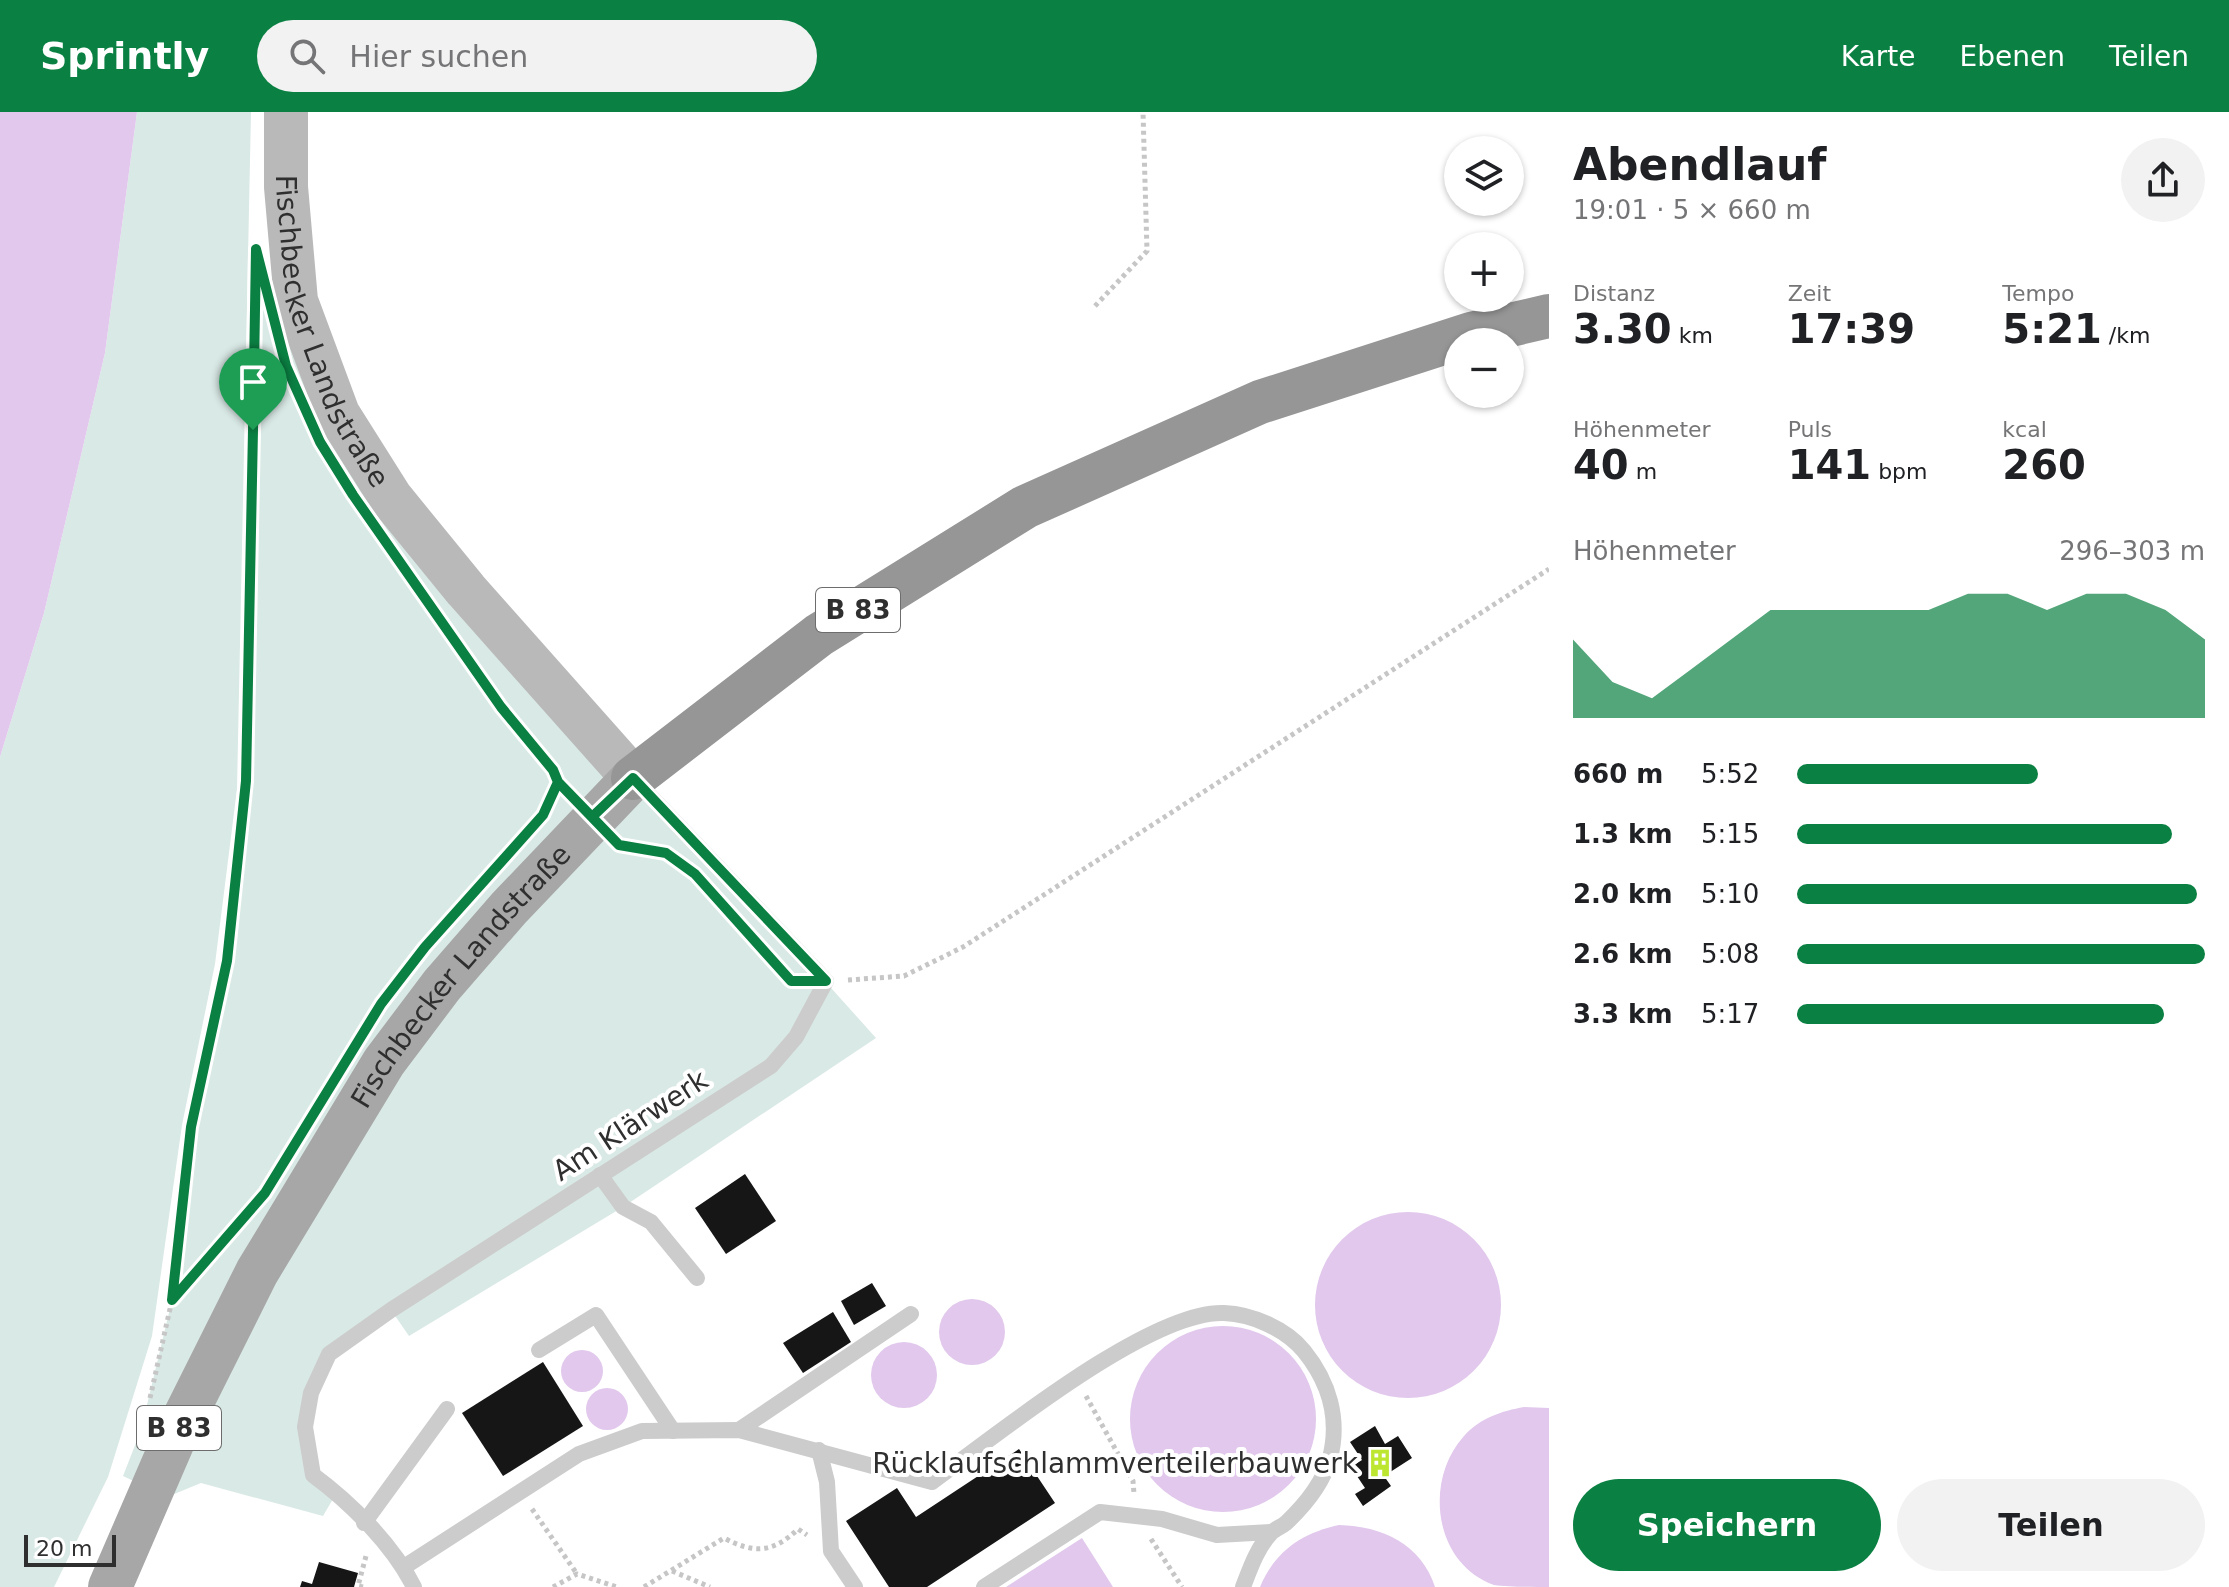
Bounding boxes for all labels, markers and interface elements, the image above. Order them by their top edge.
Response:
search box [257,20,817,92]
text: Sprintly [40,34,209,78]
icon: search [285,34,329,78]
text: Hier suchen [349,39,528,74]
text: Karte [1841,40,1915,73]
text: Ebenen [1959,40,2065,73]
text: Teilen [2109,40,2189,73]
map controls [1444,136,1524,408]
button: layers [1444,136,1524,216]
button: share [2121,138,2205,222]
text: Abendlauf [1573,139,1826,190]
street label: Fischbecker Landstraße [269,175,396,493]
text: 19:01 · 5 × 660 m [1573,195,1811,225]
button: + [1444,232,1524,312]
text: Distanz [1573,281,1655,306]
text: Zeit [1788,281,1831,306]
text: Tempo [2002,281,2074,306]
text: 3.30 [1573,306,1672,352]
text: 17:39 [1788,306,1915,352]
text: 5:21 [2002,306,2102,352]
text: km [1672,323,1713,348]
text: /km [2102,323,2150,348]
button: − [1444,328,1524,408]
pin [219,348,287,430]
icon: arrive [231,360,275,404]
text: Höhenmeter [1573,417,1711,442]
text: Puls [1788,417,1832,442]
text: kcal [2002,417,2047,442]
text: 40 [1573,442,1629,488]
text: 141 [1788,442,1871,488]
text: 260 [2002,442,2086,488]
text: m [1629,459,1657,484]
text: bpm [1871,459,1928,484]
text: Höhenmeter [1573,536,1736,566]
text: 296–303 m [2059,536,2205,566]
road number: B 83 [816,588,900,632]
text: 660 m [1573,759,1663,789]
text: 5:52 [1701,759,1759,789]
text: 1.3 km [1573,819,1673,849]
text: 5:15 [1701,819,1759,849]
street label: Fischbecker Landstraße [344,838,578,1114]
text: 2.0 km [1573,879,1673,909]
text: 5:10 [1701,879,1759,909]
text: 2.6 km [1573,939,1673,969]
text: 5:08 [1701,939,1759,969]
text: 3.3 km [1573,999,1673,1029]
text: 5:17 [1701,999,1759,1029]
street label: Am Klärwerk [547,1063,715,1188]
road number: B 83 [137,1406,221,1450]
place label: Rücklaufschlammverteilerbauwerk [872,1447,1359,1480]
building icon: Rücklaufschlammverteilerbauwerk [1365,1448,1395,1478]
button: Speichern [1573,1479,1881,1571]
button: Teilen [1897,1479,2205,1571]
scale bar [24,1531,116,1567]
text: 20 m [36,1536,92,1561]

